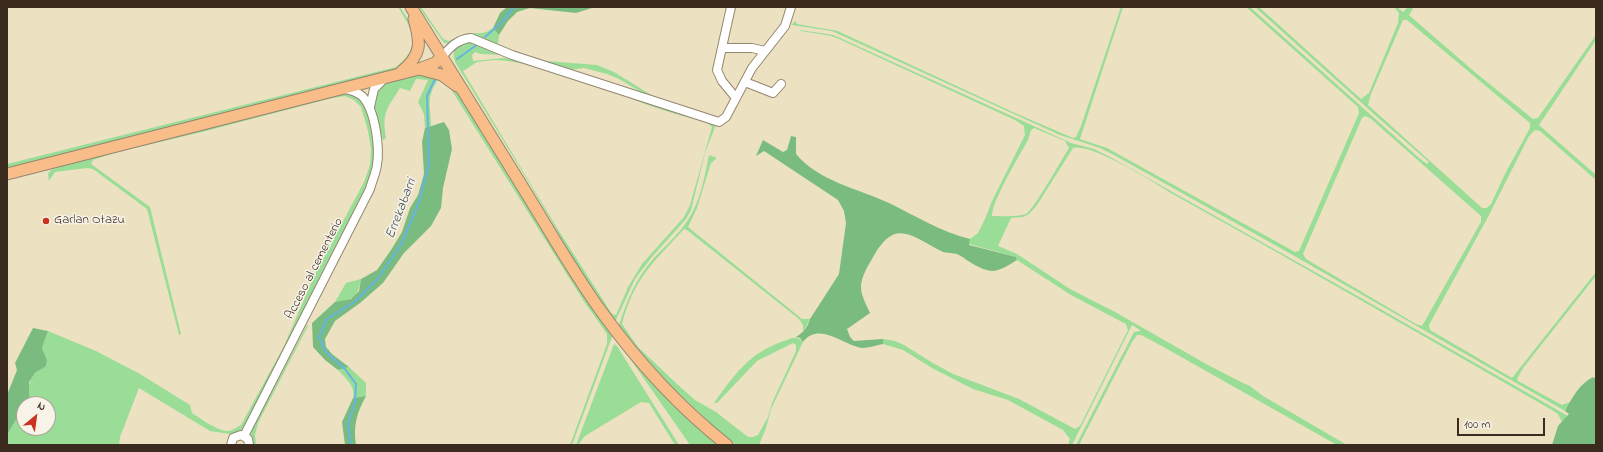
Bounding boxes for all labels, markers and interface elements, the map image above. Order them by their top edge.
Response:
water label: Errekabarri [383,176,421,242]
place label: Garlan Otazu [54,213,125,229]
marker: Garlan Otazu [41,216,51,226]
street label: Acceso al cementerio [283,216,347,322]
north arrow [16,396,56,436]
text: N [34,398,48,415]
scale bar [1459,410,1547,436]
text: 100 m [1464,416,1491,434]

